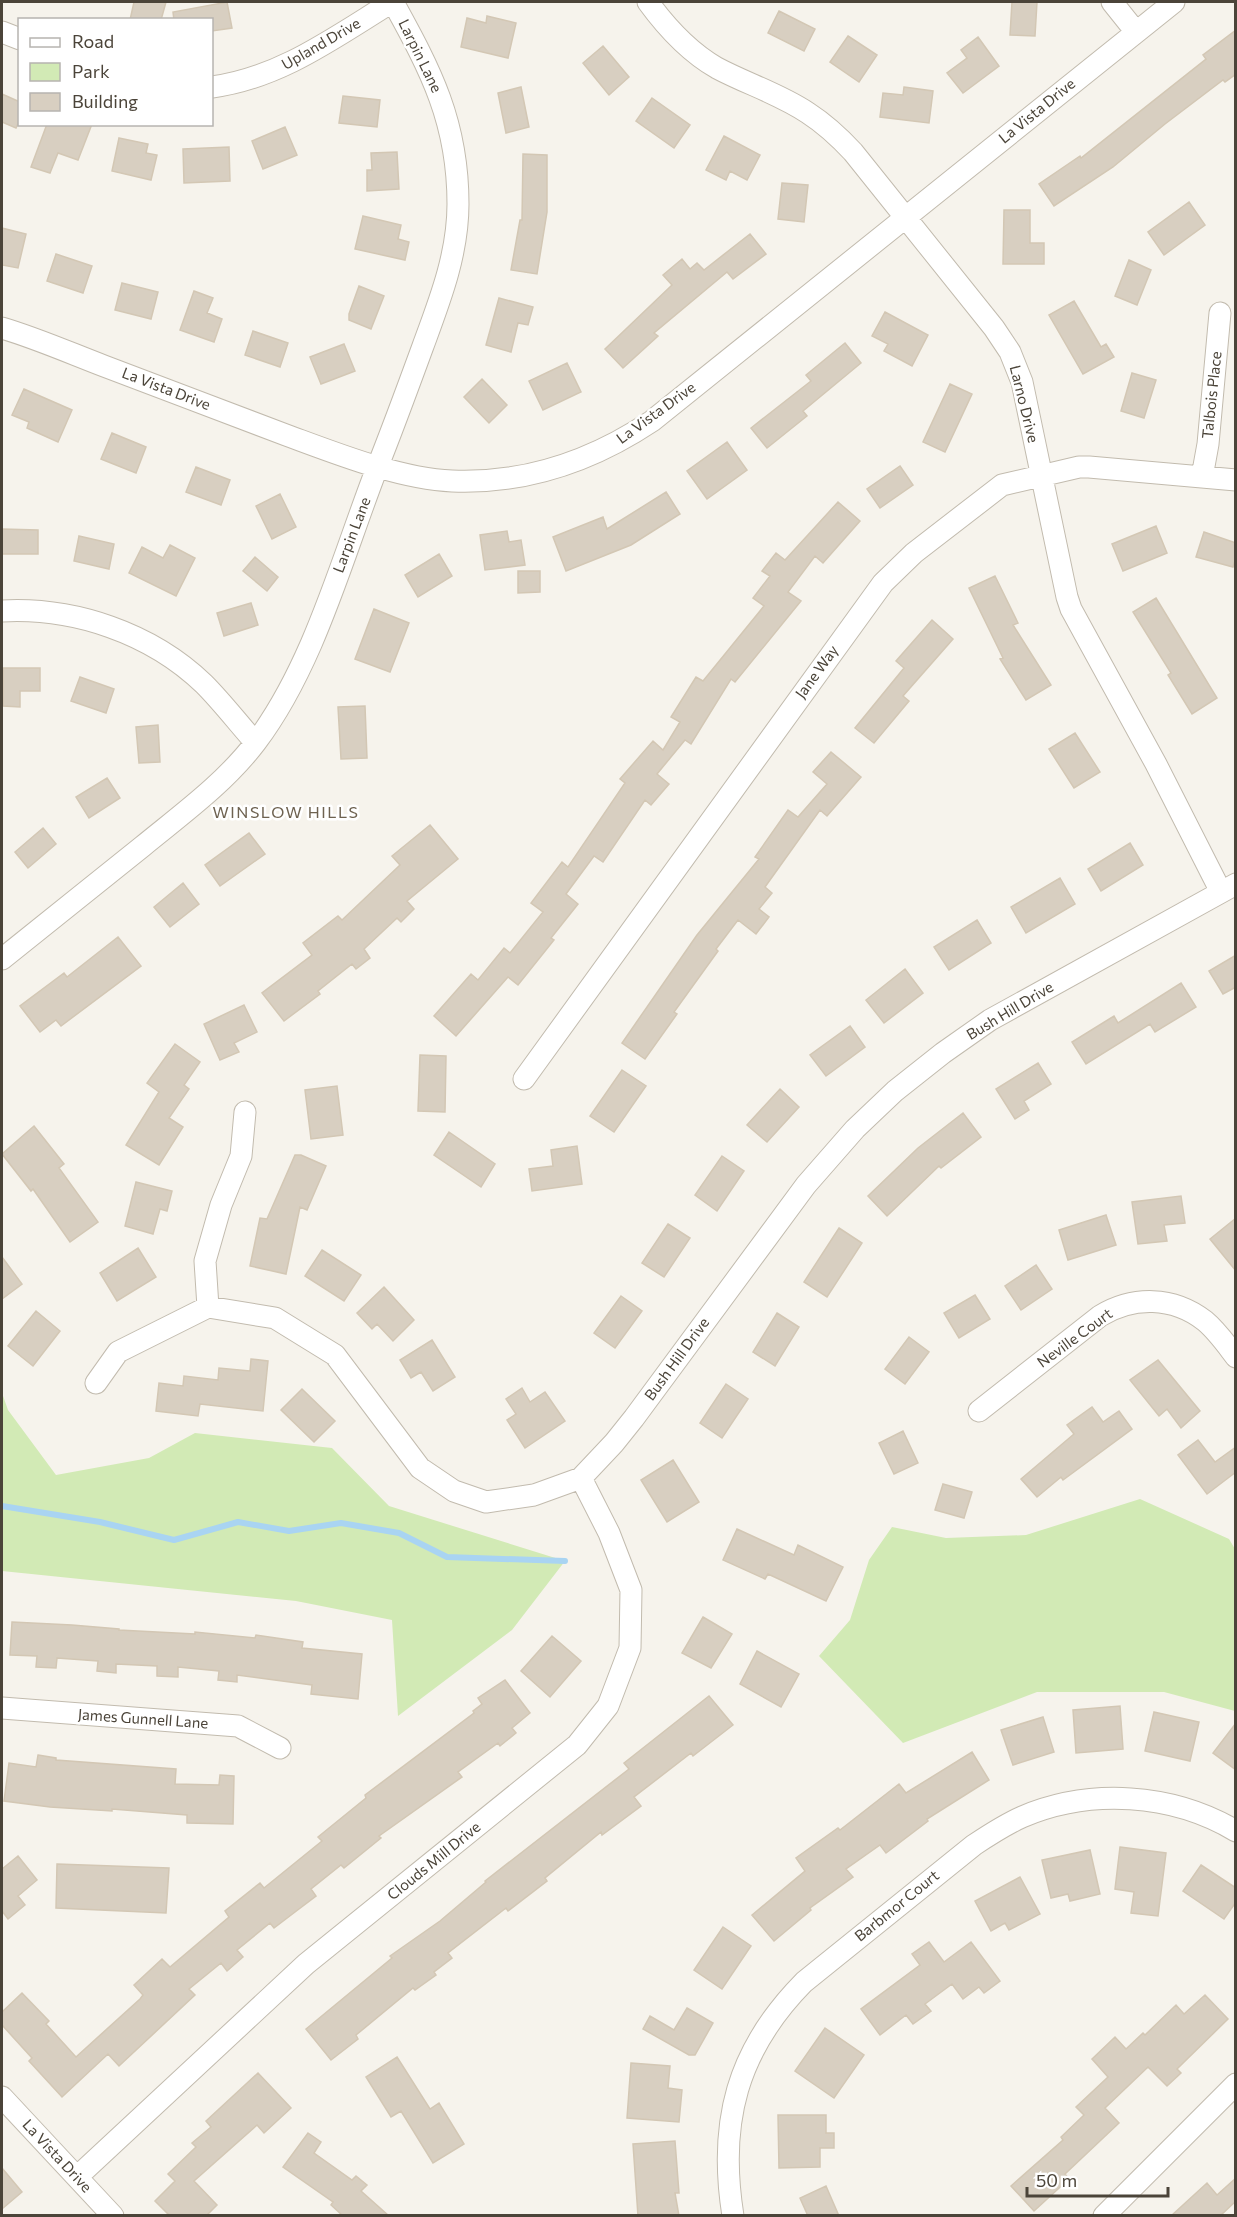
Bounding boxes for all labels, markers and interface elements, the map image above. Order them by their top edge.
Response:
street label: Upland Drive [278,13,363,73]
street label: Larpin Lane [395,16,446,95]
legend [18,18,213,126]
text: Road [72,30,114,52]
text: Park [72,60,110,82]
street label: La Vista Drive [994,74,1078,147]
text: Building [72,90,138,112]
street label: Talbois Place [1197,350,1225,439]
street label: La Vista Drive [120,363,213,413]
street label: Larno Drive [1007,363,1043,444]
street label: La Vista Drive [612,377,699,447]
street label: Larpin Lane [328,494,374,575]
street label: Jane Way [791,641,842,702]
district label: WINSLOW HILLS [213,802,359,821]
street label: Bush Hill Drive [963,977,1056,1043]
street label: Neville Court [1033,1304,1116,1371]
street label: Bush Hill Drive [640,1313,712,1403]
street label: James Gunnell Lane [77,1704,209,1732]
street label: Clouds Mill Drive [383,1817,484,1903]
street label: Barbmor Court [851,1866,942,1945]
street label: La Vista Drive [19,2115,96,2196]
scale bar [1027,2160,1168,2198]
text: 50 m [1036,2169,1077,2191]

